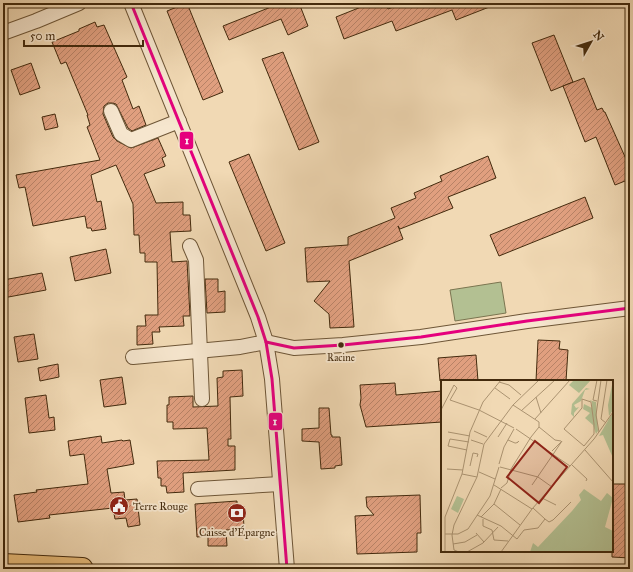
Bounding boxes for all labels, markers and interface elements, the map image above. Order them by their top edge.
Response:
scale bar [24,22,143,48]
north arrow [571,22,611,62]
text: N [590,28,607,44]
text: 50 m [30,29,55,43]
line badge: 1 [179,131,194,150]
text: 1 [185,134,190,147]
marker: Racine [336,340,346,350]
place label: Racine [327,352,355,364]
inset map [441,380,613,552]
line badge: 1 [268,412,283,431]
text: 1 [273,415,278,428]
public building icon: Terre Rouge [108,495,130,517]
place label: Terre Rouge [133,500,189,513]
bank icon: Caisse d'Épargne [226,502,248,524]
place label: Caisse d'Épargne [199,525,276,539]

